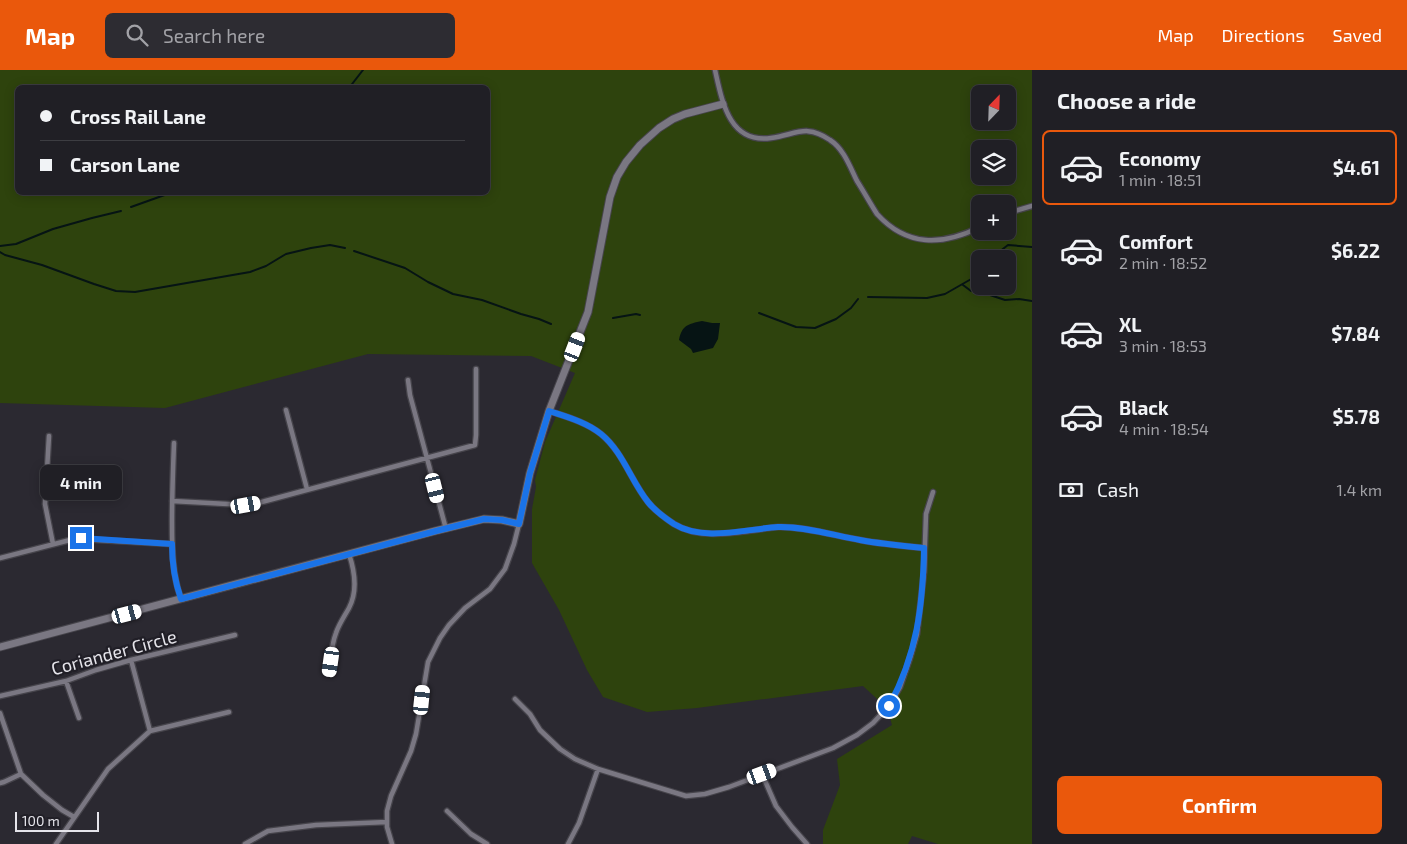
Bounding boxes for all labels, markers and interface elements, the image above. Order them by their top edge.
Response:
search box [105,13,455,58]
text: Map [25,21,75,50]
icon: search [123,21,151,49]
text: Search here [163,24,265,47]
text: Map [1157,24,1194,46]
text: Directions [1222,24,1305,46]
text: Saved [1333,24,1382,46]
north arrow [971,85,1016,130]
map controls [971,85,1016,295]
text: Choose a ride [1057,87,1196,113]
text: Cross Rail Lane [70,105,206,128]
button: layers [971,140,1016,185]
icon: car [1059,145,1104,190]
text: Economy [1119,147,1201,170]
text: Carson Lane [70,153,180,176]
text: $4.61 [1333,156,1380,179]
text: 1 min · 18:51 [1119,170,1202,189]
button: + [971,195,1016,240]
icon: car [1059,228,1104,273]
text: Comfort [1119,230,1193,253]
text: $6.22 [1331,239,1380,262]
button: − [971,250,1016,295]
text: 2 min · 18:52 [1119,253,1207,272]
icon: car [1059,311,1104,356]
text: XL [1119,313,1141,336]
text: $7.84 [1331,322,1380,345]
car [562,330,587,364]
text: 3 min · 18:53 [1119,336,1207,355]
icon: car [1059,394,1104,439]
text: Black [1119,396,1169,419]
text: $5.78 [1333,405,1380,428]
text: 4 min · 18:54 [1119,419,1209,438]
callout: 4 min [40,466,122,500]
car [424,472,445,504]
text: 4 min [60,473,102,492]
icon: cash [1057,476,1085,504]
text: Cash [1097,478,1139,501]
text: 1.4 km [1337,480,1382,499]
car [229,495,262,515]
route end [70,527,92,549]
car [110,603,143,625]
street label: Coriander Circle [49,625,179,679]
car [321,646,340,678]
car [412,684,431,716]
route start [878,695,900,717]
car [745,762,778,786]
button: Confirm [1057,776,1382,834]
scale bar [15,809,99,832]
text: 100 m [22,812,60,829]

